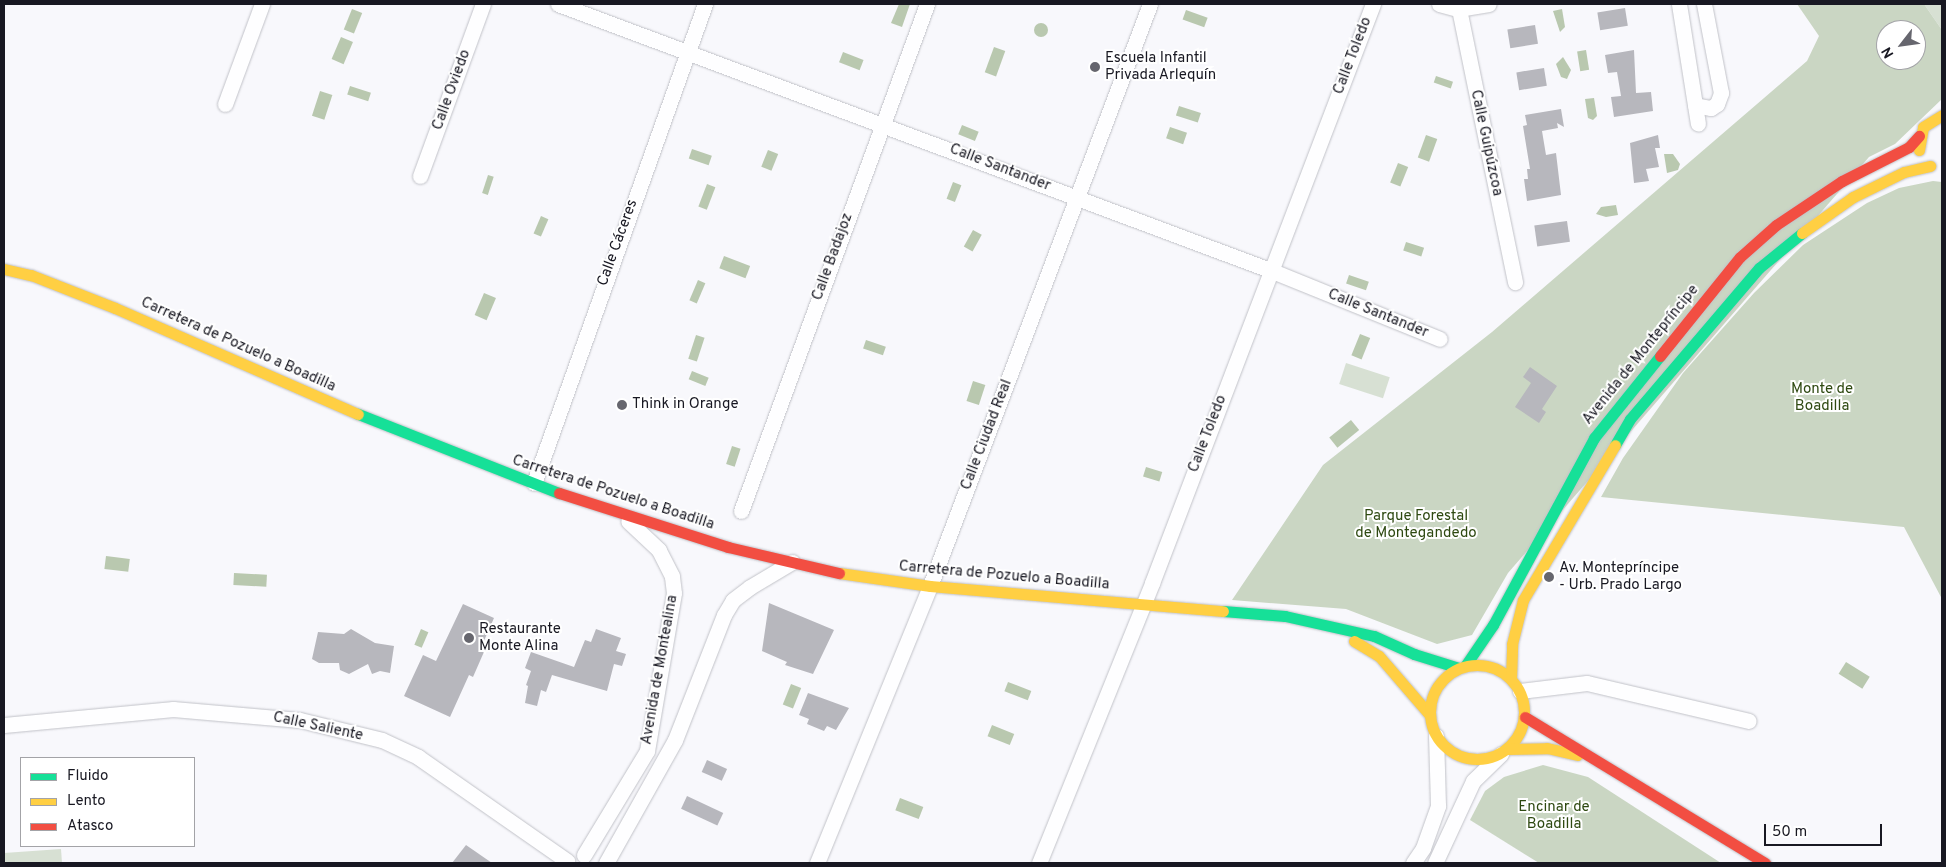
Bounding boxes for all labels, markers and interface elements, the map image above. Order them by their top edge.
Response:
street label: Calle Toledo [1330,15,1376,97]
north arrow [1876,20,1926,70]
text: N [1879,44,1898,61]
street label: Calle Oviedo [429,47,475,133]
place label: Escuela Infantil Privada Arlequín [1105,49,1217,84]
marker: Escuela Infantil Privada Arlequín [1089,61,1101,73]
street label: Calle Guipúzcoa [1466,88,1506,198]
street label: Calle Santander [947,140,1053,196]
street label: Calle Cáceres [594,197,642,289]
street label: Calle Badajoz [809,211,857,303]
street label: Avenida de Montepríncipe [1579,282,1703,428]
street label: Calle Santander [1325,286,1431,342]
street label: Carretera de Pozuelo a Boadilla [138,294,338,396]
street label: Calle Ciudad Real [958,377,1016,493]
park label: Monte de Boadilla [1791,380,1853,415]
street label: Calle Toledo [1185,393,1231,475]
place label: Think in Orange [632,396,738,414]
marker: Think in Orange [616,399,628,411]
street label: Carretera de Pozuelo a Boadilla [510,452,716,534]
park label: Parque Forestal de Montegandedo [1355,507,1477,542]
street label: Carretera de Pozuelo a Boadilla [898,558,1110,594]
place label: Av. Montepríncipe - Urb. Prado Largo [1559,559,1682,594]
marker: Av. Montepríncipe - Urb. Prado Largo [1543,571,1555,583]
street label: Avenida de Montealina [638,594,682,746]
place label: Restaurante Monte Alina [479,620,561,655]
marker: Restaurante Monte Alina [463,632,475,644]
street label: Calle Saliente [271,709,365,745]
legend [20,757,195,847]
text: Fluido [67,767,108,786]
text: Lento [67,792,106,811]
park label: Encinar de Boadilla [1518,798,1590,833]
scale bar [1766,814,1884,846]
text: Atasco [67,817,113,836]
text: 50 m [1772,823,1807,842]

